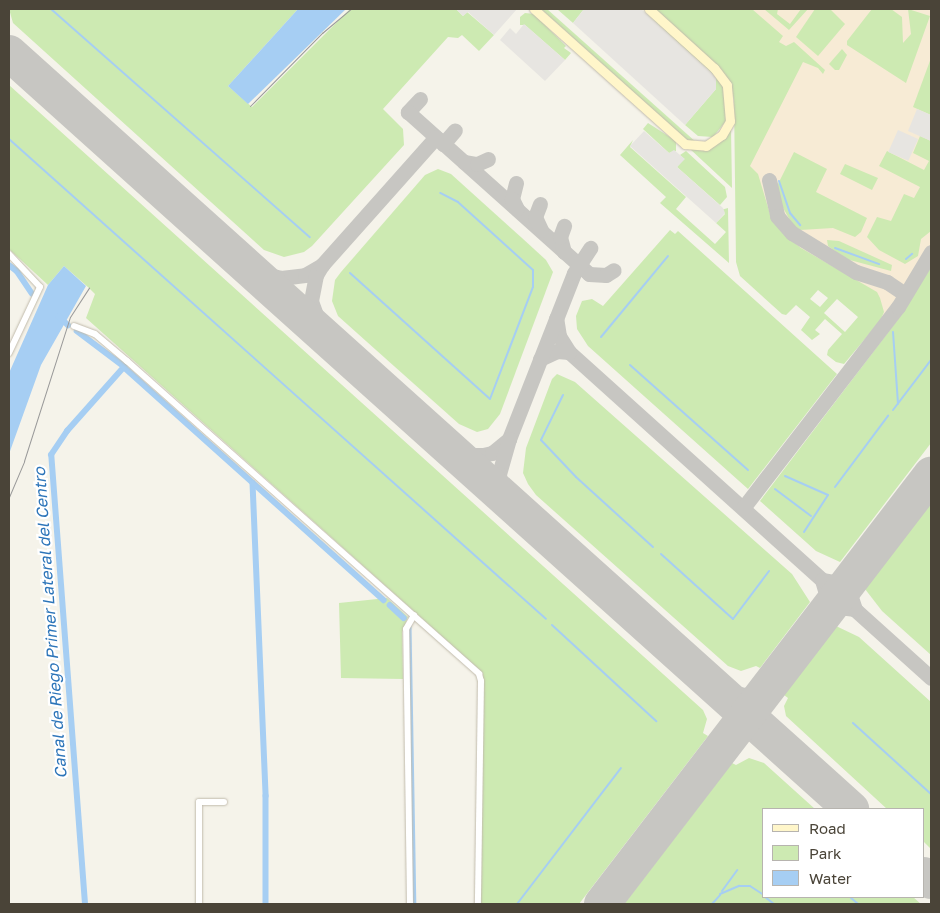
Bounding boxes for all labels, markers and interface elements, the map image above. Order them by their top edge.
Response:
water label: Canal de Riego Primer Lateral del Centro [30,467,70,779]
legend [762,808,925,898]
text: Road [809,819,846,837]
text: Park [809,844,841,862]
text: Water [809,869,852,887]

